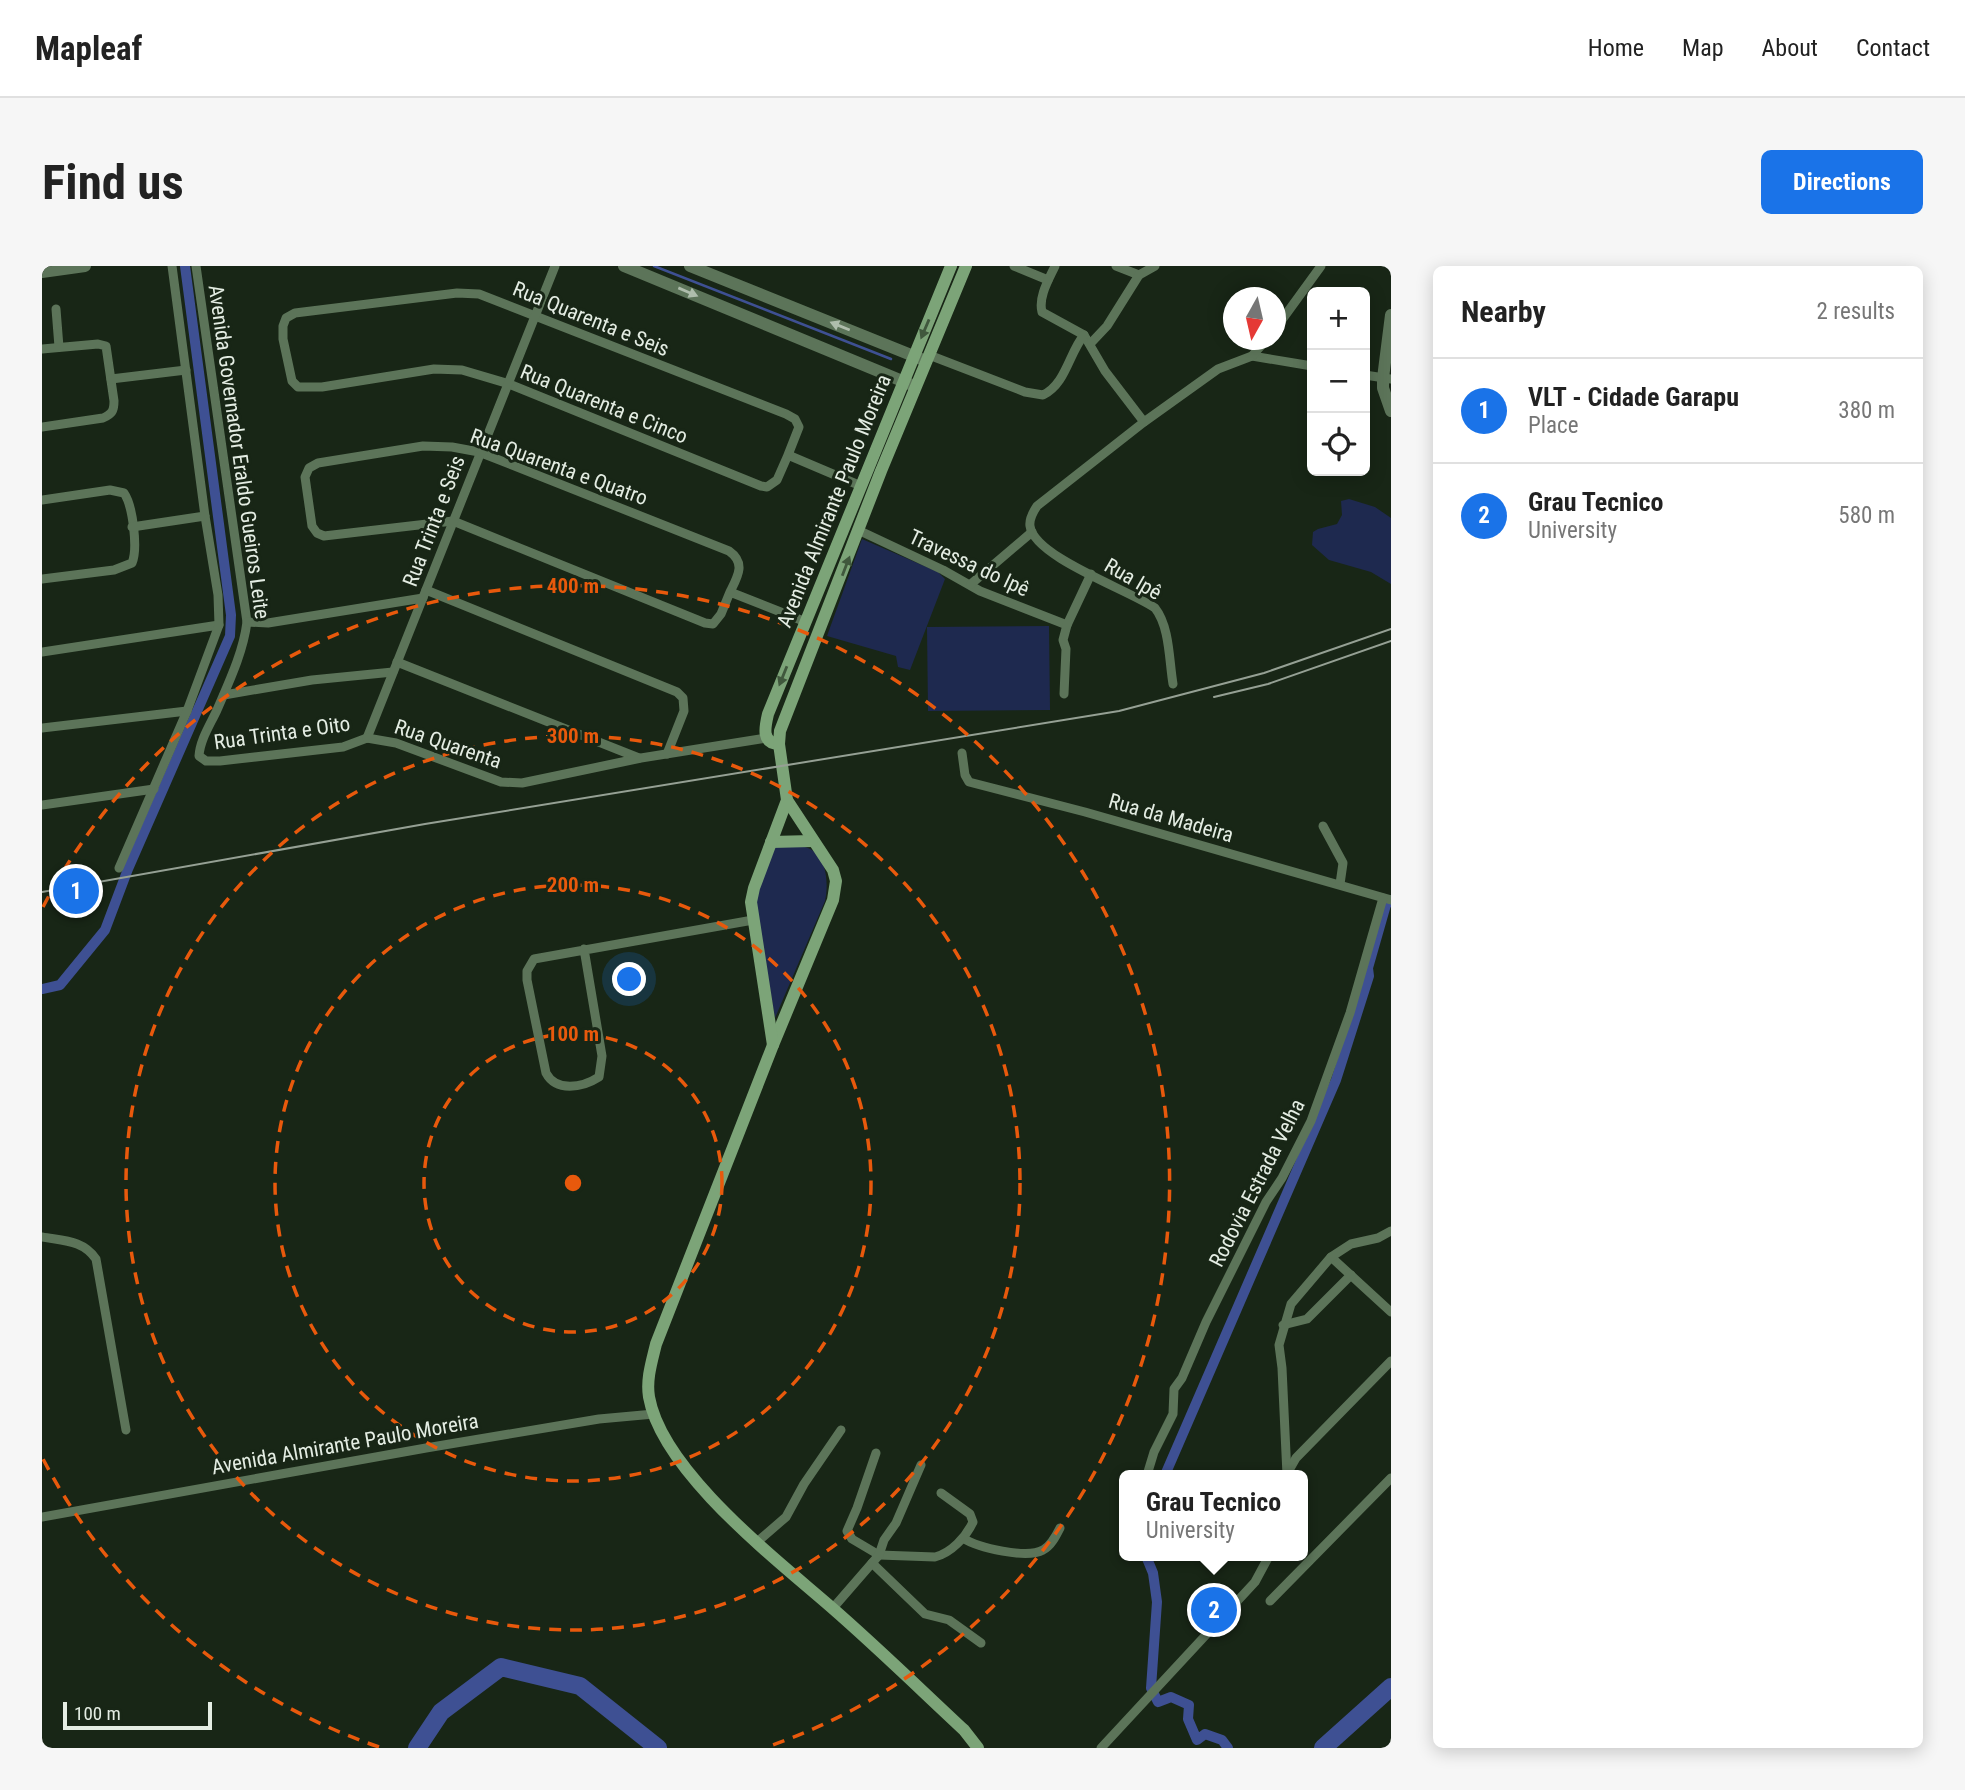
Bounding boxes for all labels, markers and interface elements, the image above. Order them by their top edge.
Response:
text: Mapleaf [35,29,142,68]
text: Home [1588,34,1644,62]
text: Map [1682,34,1724,62]
text: About [1762,34,1818,62]
text: Contact [1856,34,1930,62]
button: Directions [1761,150,1923,214]
text: Find us [42,154,184,211]
street label: Rua Quarenta e Seis [509,277,673,361]
street label: Avenida Governador Eraldo Gueiros Leite [204,283,274,621]
one-way arrow [677,287,698,298]
north arrow [1223,287,1286,350]
map controls [1307,287,1370,476]
button: + [1307,287,1370,350]
text: Nearby [1461,294,1546,329]
text: 2 results [1817,298,1895,325]
one-way arrow [919,319,930,340]
one-way arrow [830,321,851,332]
button: − [1307,350,1370,413]
street label: Rua Quarenta e Cinco [517,360,691,448]
street label: Avenida Almirante Paulo Moreira [772,371,896,631]
text: VLT - Cidade Garapu [1528,382,1739,412]
text: 1 [1478,397,1490,424]
text: 380 m [1838,397,1895,424]
text: Place [1528,412,1578,439]
button: locate [1307,413,1370,476]
street label: Rua Quarenta e Quatro [467,424,651,510]
street label: Rua Trinta e Seis [398,452,470,590]
text: Grau Tecnico [1528,487,1663,517]
text: 2 [1478,502,1490,529]
text: 580 m [1838,502,1895,529]
text: University [1528,517,1617,544]
street label: Travessa do Ipê [905,525,1033,601]
street label: Rua Ipê [1100,553,1166,605]
one-way arrow [840,555,851,576]
text: 400 m [547,574,599,598]
one-way arrow [778,665,789,686]
street label: Rua Trinta e Oito [212,712,352,754]
street label: Rua Quarenta [391,715,505,773]
text: 300 m [547,724,599,748]
street label: Rua da Madeira [1106,789,1236,847]
pin: 1 [53,865,99,917]
text: 200 m [547,873,599,897]
your location [612,962,646,996]
text: 100 m [547,1022,599,1046]
street label: Rodovia Estrada Velha [1204,1095,1310,1271]
centre of rings [561,1171,585,1195]
street label: Avenida Almirante Paulo Moreira [210,1409,480,1479]
popup [1119,1470,1308,1561]
text: Grau Tecnico [1146,1487,1281,1517]
text: University [1146,1517,1235,1544]
pin: 2 [1191,1584,1237,1636]
scale bar [63,1699,212,1731]
text: 100 m [74,1702,121,1725]

